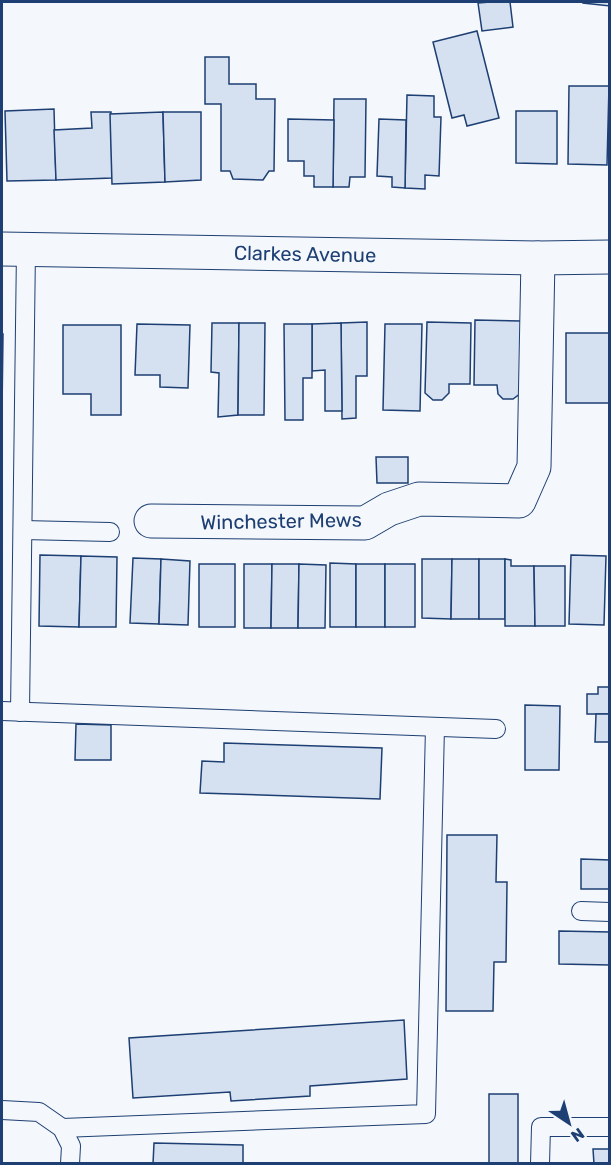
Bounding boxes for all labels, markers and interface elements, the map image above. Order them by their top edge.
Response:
street label: Clarkes Avenue [234,241,376,267]
street label: Winchester Mews [200,508,362,534]
north arrow [539,1093,599,1153]
text: N [567,1124,588,1146]

